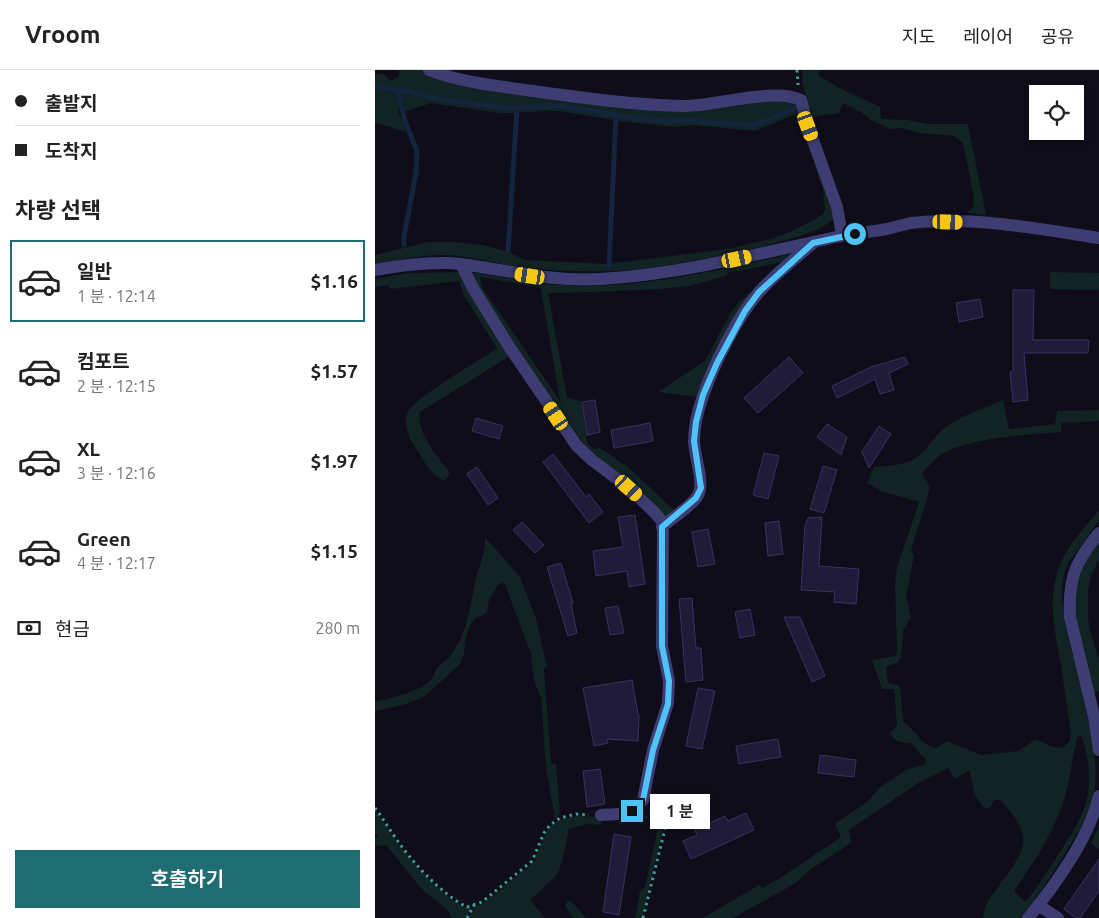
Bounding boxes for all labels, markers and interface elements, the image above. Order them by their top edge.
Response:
text: Vroom [25,21,101,48]
text: 지도 [902,26,935,46]
text: 레이어 [963,26,1013,46]
text: 공유 [1041,26,1074,46]
map controls [1029,85,1084,140]
button: locate [1029,85,1084,140]
text: 출발지 [45,92,97,114]
car [795,109,820,143]
text: 도착지 [45,140,97,162]
text: 차량 선택 [15,197,101,222]
car [932,214,963,230]
route start [844,223,866,245]
car [720,249,753,269]
icon: car [17,259,62,304]
text: 일반 [77,260,112,282]
car [514,266,545,286]
text: $1.16 [310,270,358,292]
text: 1 분 · 12:14 [77,287,156,305]
icon: car [17,349,62,394]
text: 컴포트 [77,350,129,372]
text: $1.57 [310,360,358,382]
text: 2 분 · 12:15 [77,377,156,395]
car [541,399,570,433]
text: XL [77,438,100,460]
icon: car [17,439,62,484]
text: $1.97 [310,450,358,472]
text: 3 분 · 12:16 [77,464,156,482]
car [612,472,645,504]
text: Green [77,528,131,550]
icon: car [17,529,62,574]
text: $1.15 [310,540,358,562]
text: 4 분 · 12:17 [77,554,156,572]
icon: cash [15,614,43,642]
text: 현금 [55,618,90,640]
text: 280 m [315,619,360,637]
callout: 1 분 [649,794,709,828]
route end [621,800,643,822]
text: 1 분 [666,802,694,820]
button: 호출하기 [15,850,360,908]

